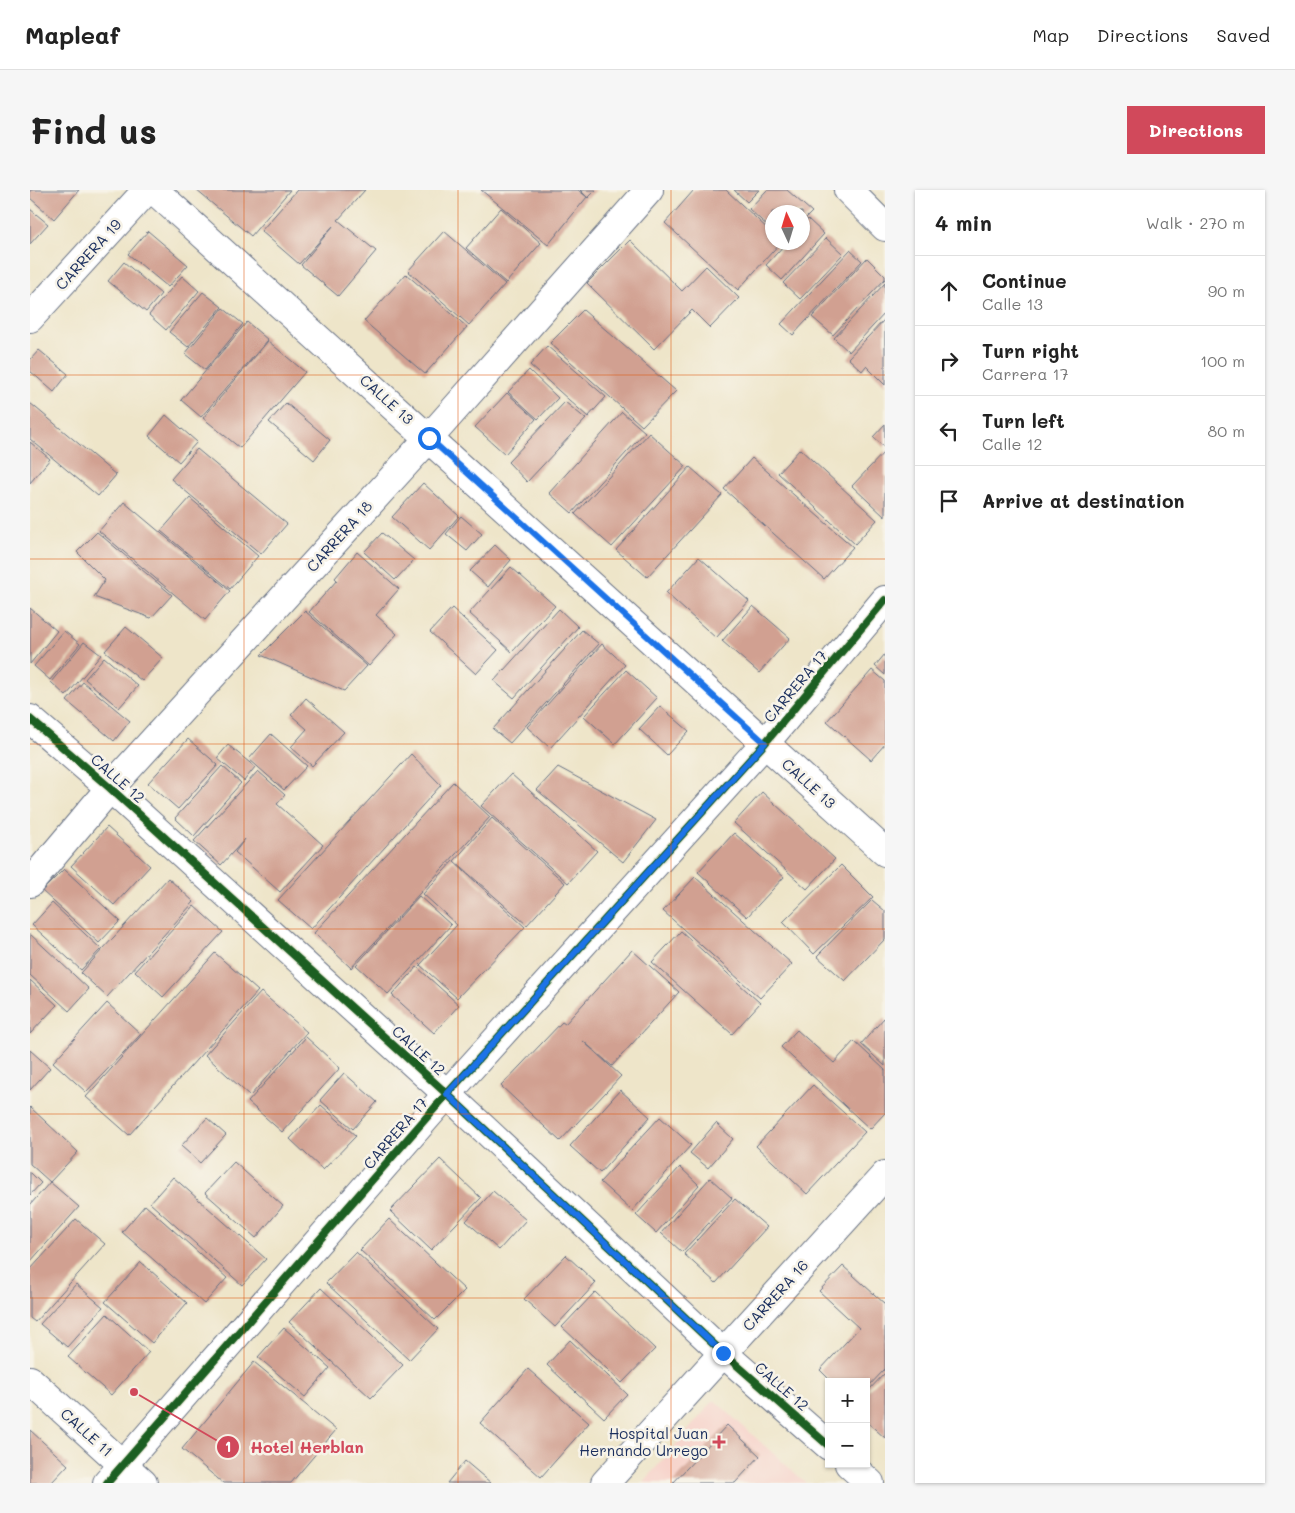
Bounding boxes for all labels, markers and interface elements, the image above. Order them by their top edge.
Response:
text: Mapleaf [25,19,120,50]
text: Map [1032,23,1069,47]
text: Directions [1097,23,1189,47]
text: Saved [1217,23,1270,47]
button: Directions [1127,106,1265,154]
text: Find us [30,107,157,153]
north arrow [765,205,810,250]
text: 4 min [935,209,992,236]
text: Walk · 270 m [1146,212,1245,233]
street label: CARRERA 19 [51,214,125,294]
text: Continue [982,268,1067,293]
icon: ahead [935,277,963,305]
text: 90 m [1208,280,1245,301]
text: Calle 13 [982,293,1043,314]
text: Turn right [982,338,1079,363]
icon: right [935,347,963,375]
text: 100 m [1200,350,1245,371]
text: Carrera 17 [982,363,1069,384]
street label: CALLE 13 [356,370,418,429]
text: Turn left [982,408,1065,433]
icon: left [935,417,963,445]
text: 80 m [1208,420,1245,441]
route start [418,427,441,450]
text: Calle 12 [982,433,1043,454]
icon: arrive [935,487,963,515]
text: Arrive at destination [982,488,1185,513]
street label: CARRERA 18 [302,496,376,576]
street label: CARRERA 17 [759,646,831,726]
street label: CALLE 12 [87,749,149,807]
street label: CALLE 13 [778,754,840,813]
street label: CALLE 12 [388,1021,450,1079]
street label: CARRERA 17 [358,1093,432,1173]
street label: CARRERA 16 [738,1255,812,1335]
route end [712,1342,735,1365]
street label: CALLE 12 [751,1357,813,1415]
map controls [825,1378,870,1468]
button: + [825,1378,870,1423]
street label: CALLE 11 [57,1403,117,1461]
place label: Hospital Juan Hernando Urrego [579,1423,708,1460]
button: − [825,1423,870,1468]
callout: Hotel Herblan [215,1431,374,1462]
marker: Hospital Juan Hernando Urrego [712,1435,726,1449]
text: 1 [225,1436,231,1456]
text: Hotel Herblan [250,1436,364,1457]

